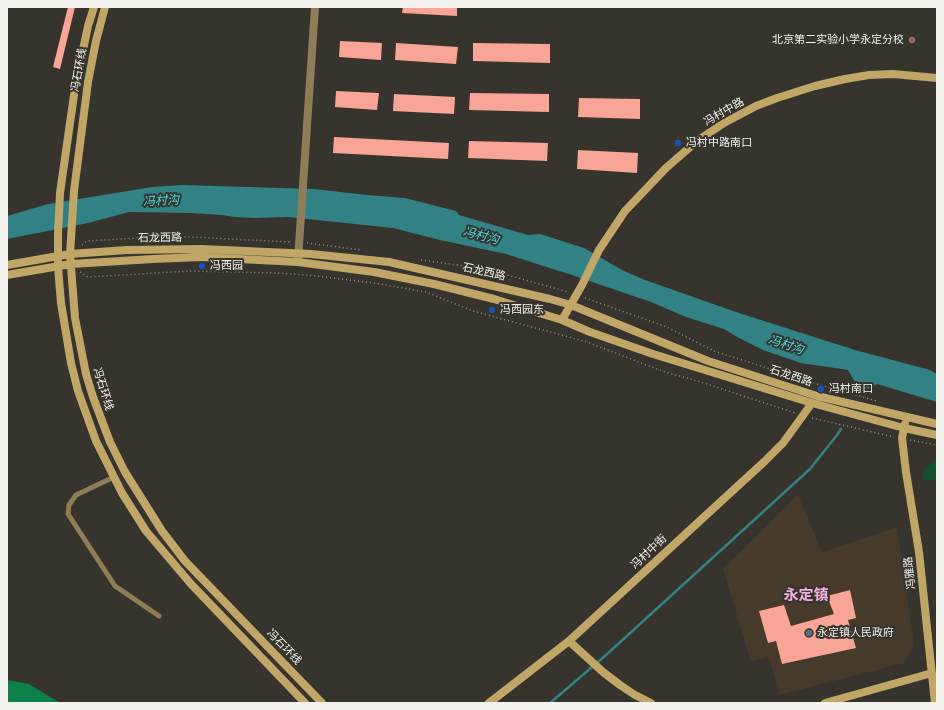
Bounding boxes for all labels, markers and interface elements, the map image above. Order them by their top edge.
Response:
place label: 北京第二实验小学永定分校 [772,33,904,47]
marker: 北京第二实验小学永定分校 [907,35,917,45]
street label: 冯石环线 [69,47,89,93]
street label: 冯村中路 [702,95,746,129]
place label: 冯村中路南口 [686,136,752,150]
marker: 冯村中路南口 [673,138,683,148]
water label: 冯村沟 [143,193,179,209]
water label: 冯村沟 [462,224,500,248]
street label: 石龙西路 [138,231,182,245]
place label: 冯西园 [210,259,243,273]
marker: 冯西园 [197,261,207,271]
street label: 石龙西路 [461,261,507,283]
place label: 冯西园东 [500,303,544,317]
marker: 冯西园东 [487,305,497,315]
water label: 冯村沟 [767,333,805,357]
street label: 石龙西路 [768,363,814,389]
street label: 冯石环线 [90,366,116,412]
place label: 冯村南口 [829,382,873,396]
marker: 冯村南口 [816,384,826,394]
street label: 冯村中街 [628,532,670,572]
street label: 冯雅路 [902,556,918,590]
district label: 永定镇 [784,587,828,605]
place label: 永定镇人民政府 [817,626,894,640]
street label: 冯石环线 [264,627,304,667]
marker: 永定镇人民政府 [804,628,814,638]

